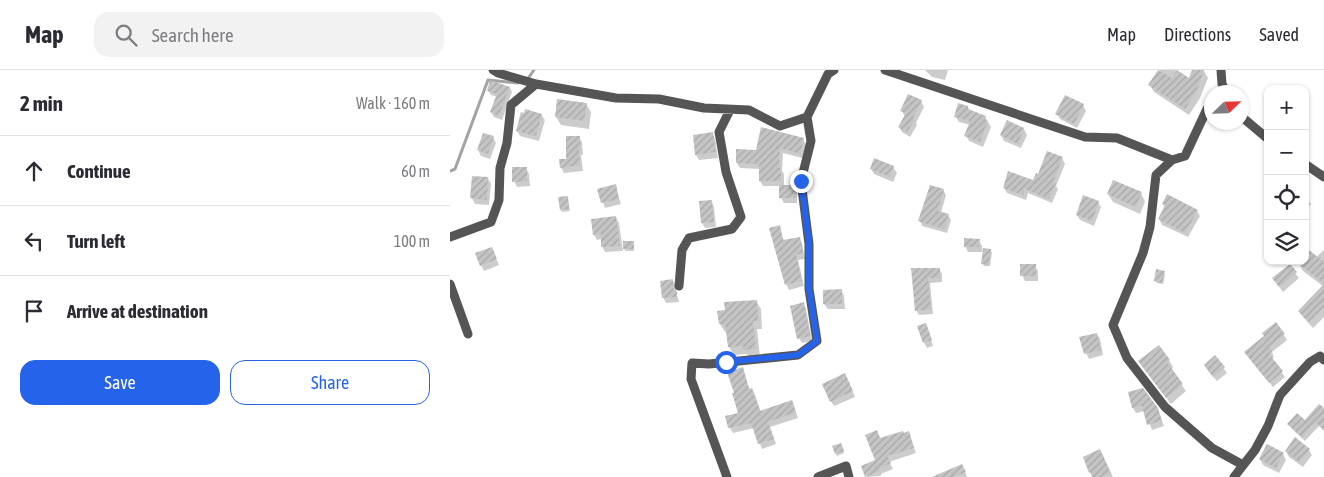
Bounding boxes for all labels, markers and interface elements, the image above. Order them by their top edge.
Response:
search box [94,12,444,57]
text: Map [25,21,64,48]
icon: search [112,21,140,49]
text: Search here [152,24,234,46]
text: Map [1107,24,1136,45]
text: Directions [1164,24,1231,45]
text: Saved [1259,24,1299,45]
north arrow [1204,85,1249,130]
map controls [1264,85,1309,265]
button: + [1264,85,1309,130]
text: 2 min [20,91,63,115]
text: Walk · 160 m [356,94,430,112]
button: − [1264,130,1309,175]
icon: ahead [20,157,48,185]
text: Continue [67,160,131,182]
text: 60 m [401,162,430,180]
route end [790,170,813,193]
button: locate [1264,175,1309,220]
button: layers [1264,220,1309,265]
icon: left [20,227,48,255]
text: Turn left [67,230,125,252]
text: 100 m [394,232,430,250]
icon: arrive [20,297,48,325]
text: Arrive at destination [67,300,208,322]
route start [715,351,738,374]
button: Save [20,360,220,405]
button: Share [230,360,430,405]

